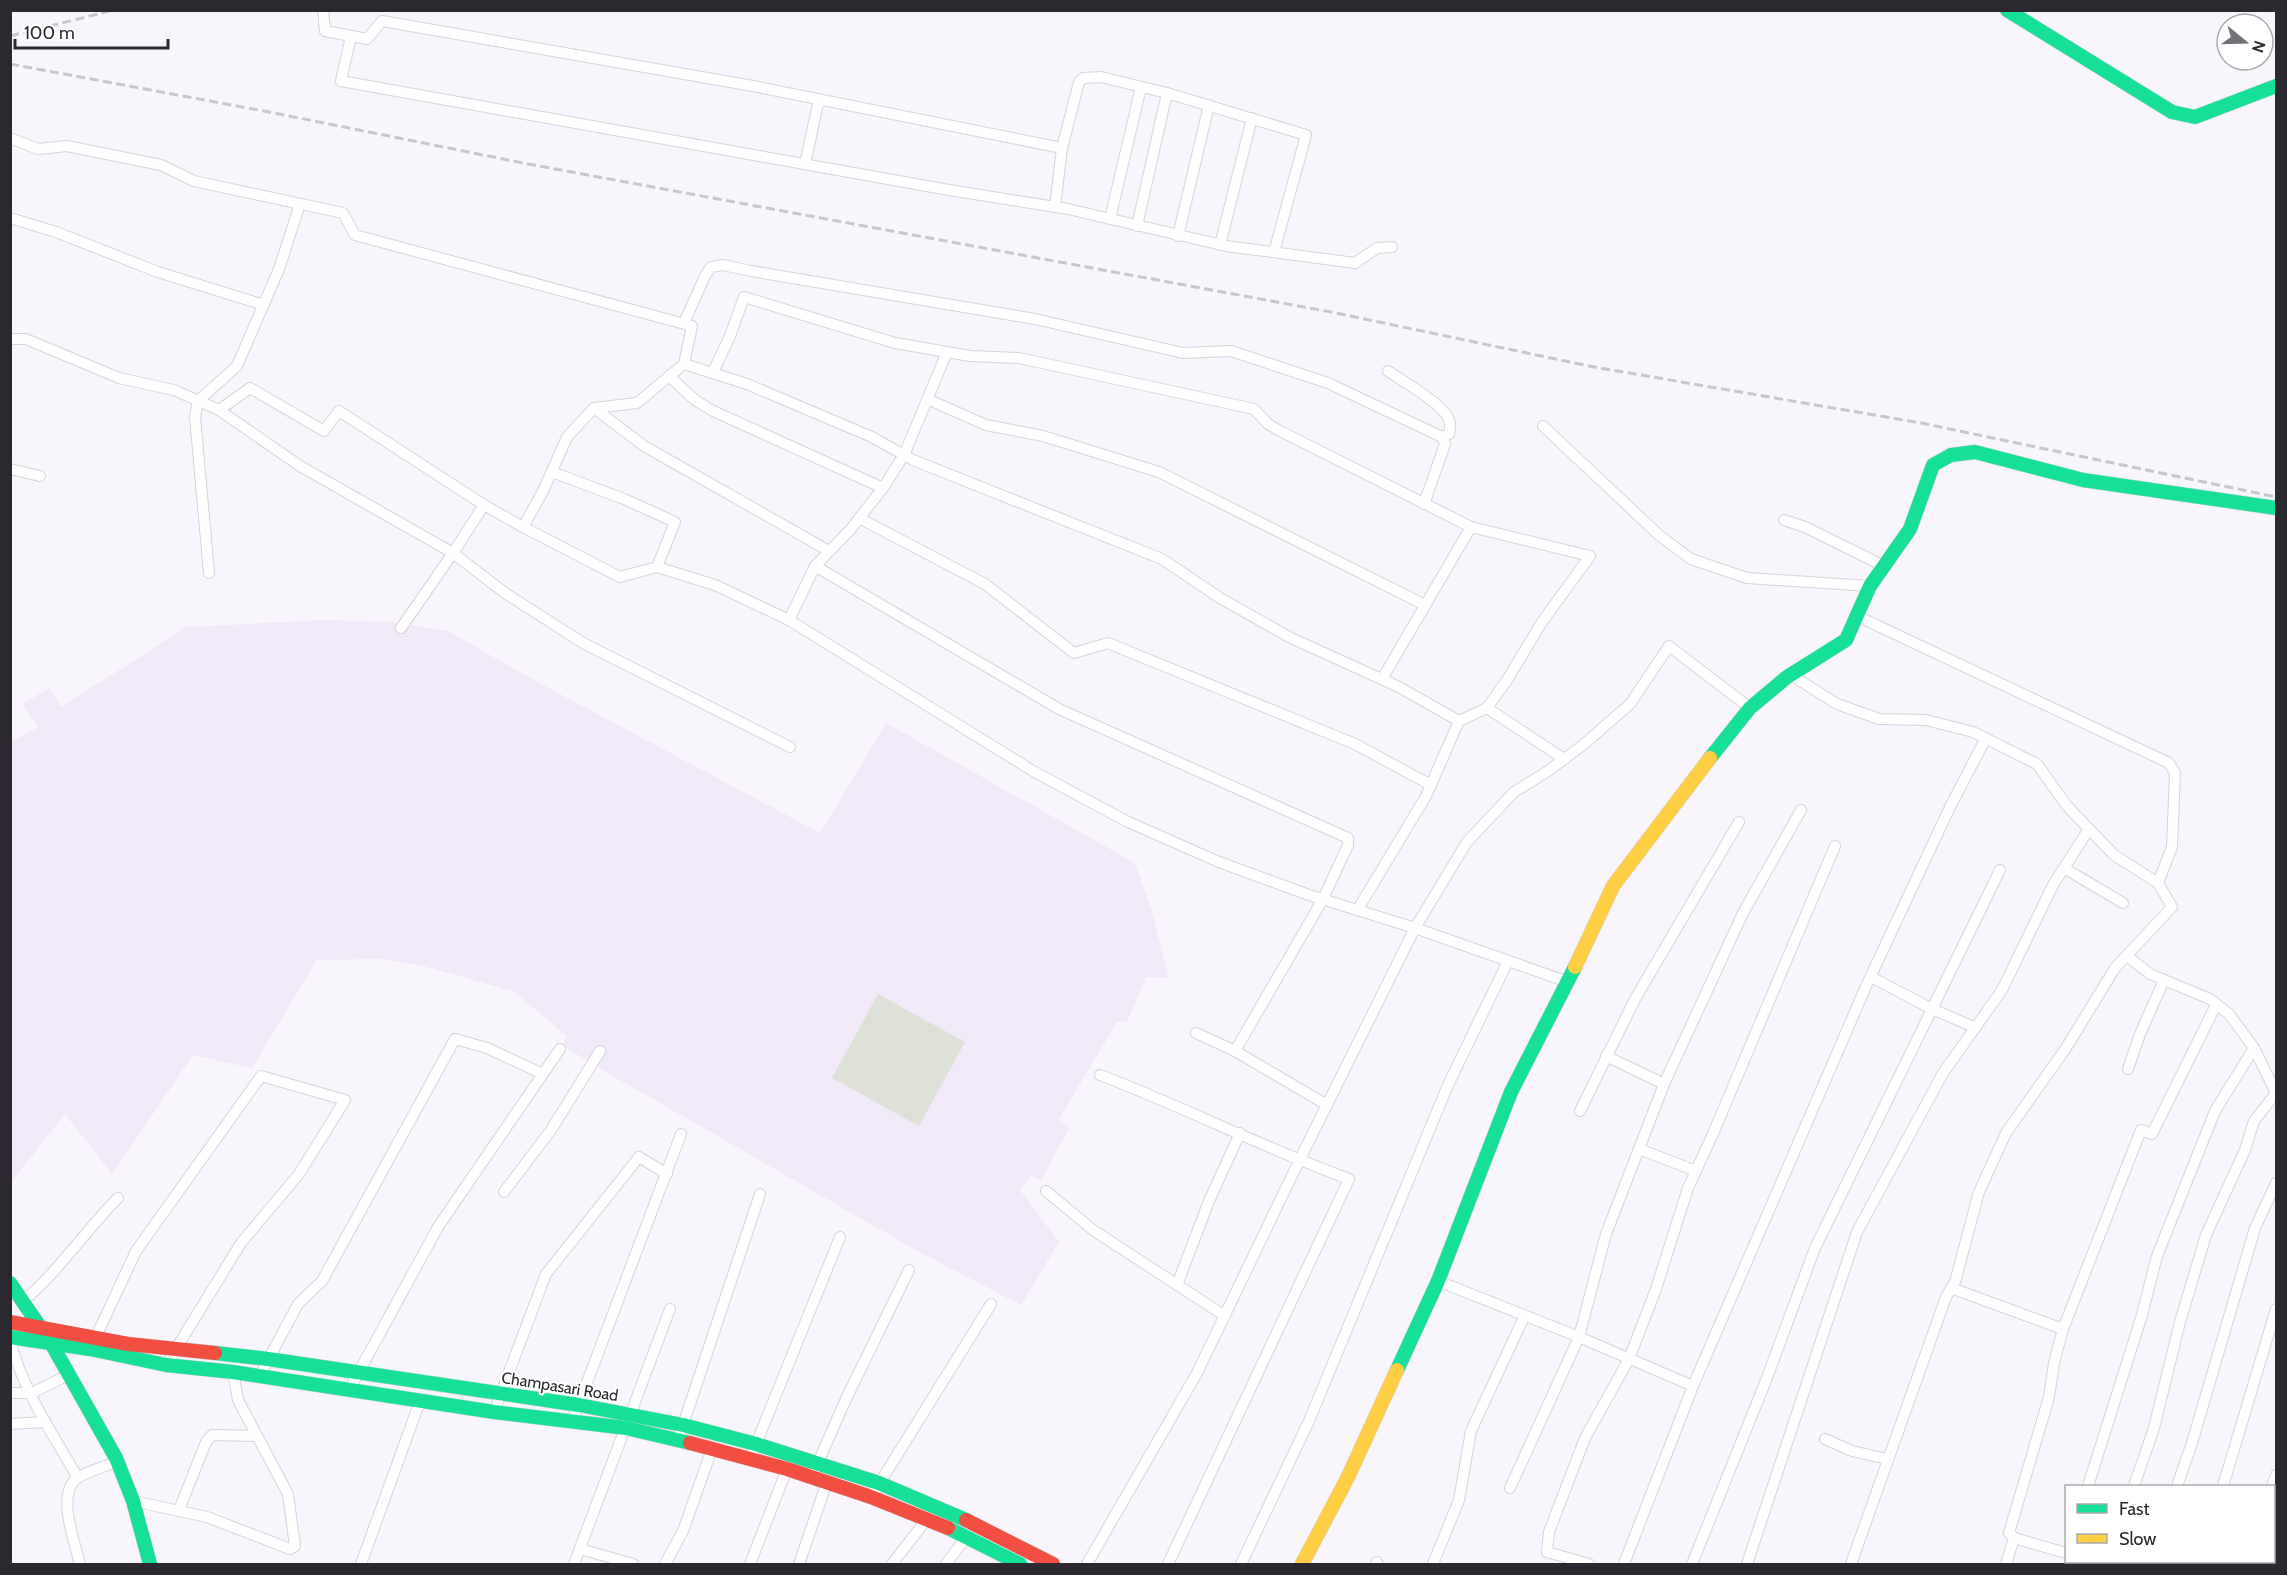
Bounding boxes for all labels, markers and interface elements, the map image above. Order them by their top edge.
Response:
scale bar [15,12,168,50]
north arrow [2215,12,2275,72]
text: 100 m [24,22,75,44]
text: N [2248,38,2270,55]
street label: Champasari Road [500,1368,620,1405]
legend [2065,1485,2275,1563]
text: Fast [2119,1498,2150,1520]
text: Slow [2119,1528,2156,1550]

